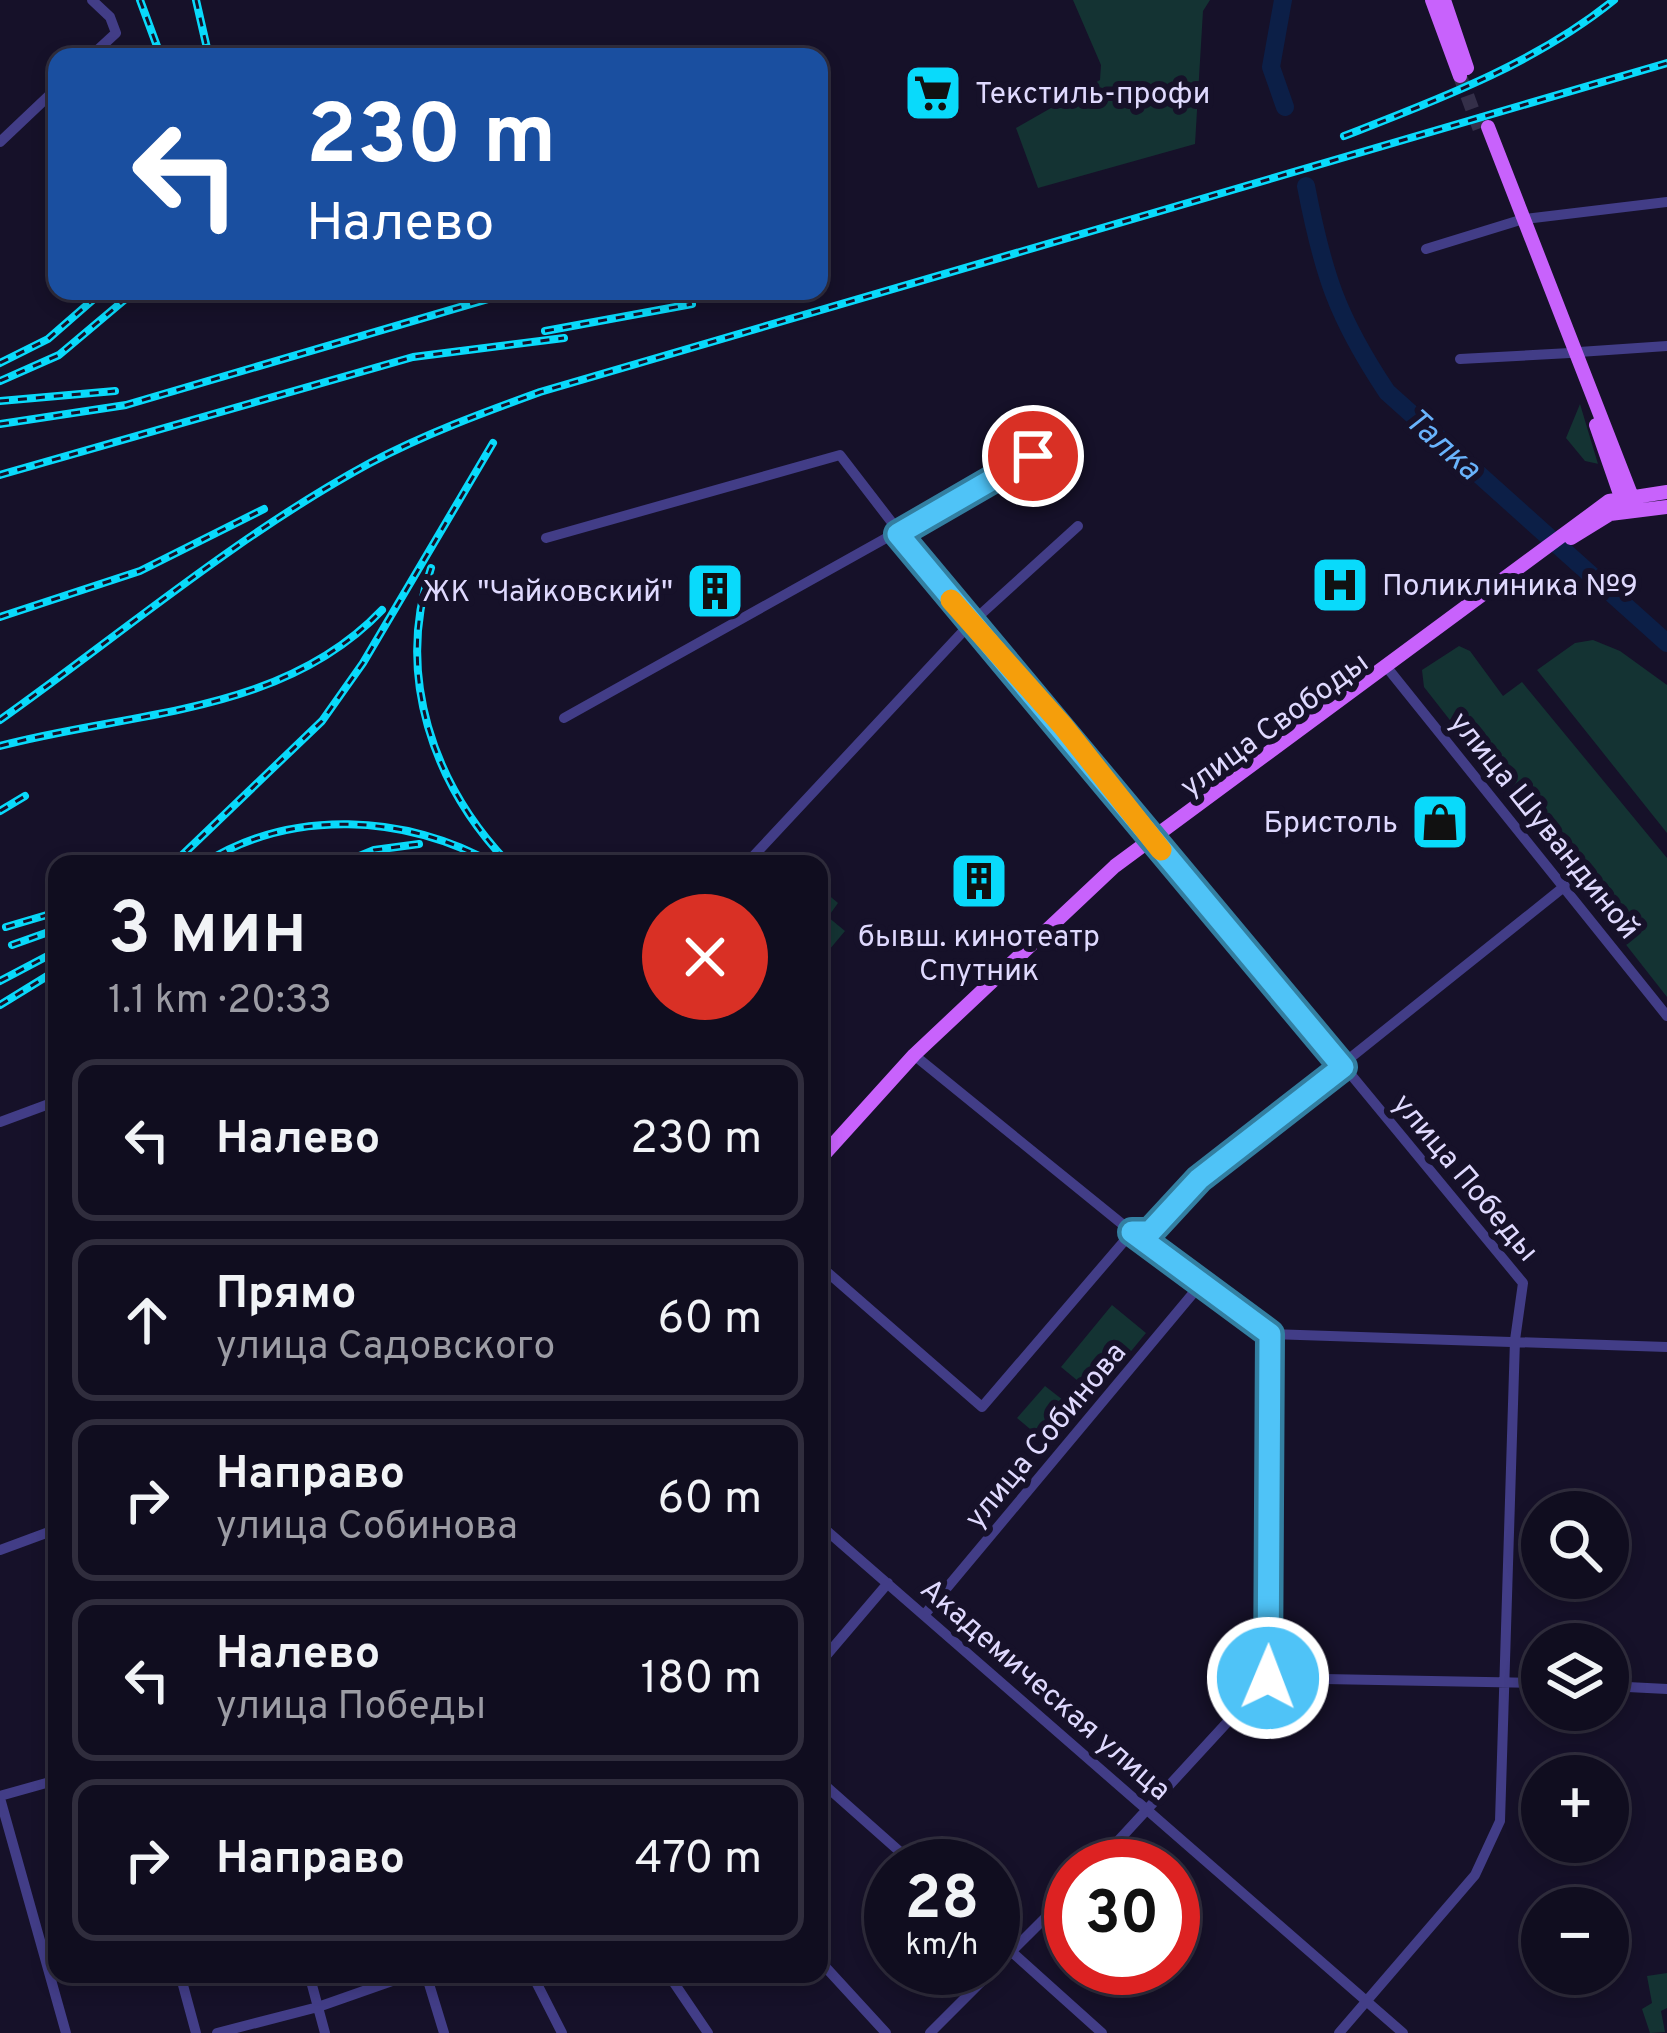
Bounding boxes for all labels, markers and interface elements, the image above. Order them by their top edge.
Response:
supermarket icon: Текстиль-профи [902,62,964,124]
place label: Текстиль-профи [975,77,1210,114]
text: 230 m [306,87,556,193]
icon: left [108,96,264,252]
text: Налево [306,191,494,260]
water label: Талка [1394,401,1488,491]
pin [982,405,1084,507]
icon: arrive [1000,423,1066,489]
hospital icon: Поликлиника №9 [1309,554,1371,616]
building icon: ЖК "Чайковский" [684,560,746,622]
place label: Поликлиника №9 [1382,569,1638,606]
place label: ЖК "Чайковский" [422,575,673,612]
street label: улица Свободы [1174,645,1377,807]
street label: улица Шувандиной [1440,705,1646,948]
shop icon: Бристоль [1409,791,1471,853]
place label: Бристоль [1263,806,1398,843]
building icon: бывш. кинотеатр Спутник [948,850,1010,912]
text: 3 мин [108,887,307,979]
button: close [642,894,768,1020]
place label: бывш. кинотеатр Спутник [858,920,1100,991]
text: 1.1 km · 20:33 [108,978,332,1027]
street label: улица Победы [1383,1087,1545,1270]
icon: left [114,1107,180,1173]
text: Налево [216,1112,380,1169]
text: 230 m [630,1112,762,1169]
text: Прямо [216,1267,357,1324]
icon: ahead [114,1287,180,1353]
text: 60 m [658,1292,762,1349]
text: улица Садовского [216,1324,555,1373]
street label: улица Собинова [958,1336,1136,1537]
text: Направо [216,1447,405,1504]
icon: right [114,1467,180,1533]
text: 60 m [658,1472,762,1529]
map controls [1521,1491,1629,1995]
button: search [1521,1491,1629,1599]
text: улица Собинова [216,1504,518,1553]
street label: Академическая улица [911,1572,1177,1810]
position arrow [1205,1615,1331,1741]
button: layers [1521,1623,1629,1731]
text: Налево [216,1627,380,1684]
icon: left [114,1647,180,1713]
text: 180 m [641,1652,762,1709]
text: улица Победы [216,1684,486,1733]
button: + [1521,1755,1629,1863]
icon: right [114,1827,180,1893]
text: Направо [216,1832,405,1889]
text: 470 m [635,1832,762,1889]
speed limit sign: 30 [1044,1839,1200,1995]
text: 28 [905,1864,979,1940]
button: − [1521,1887,1629,1995]
text: km/h [906,1928,978,1965]

